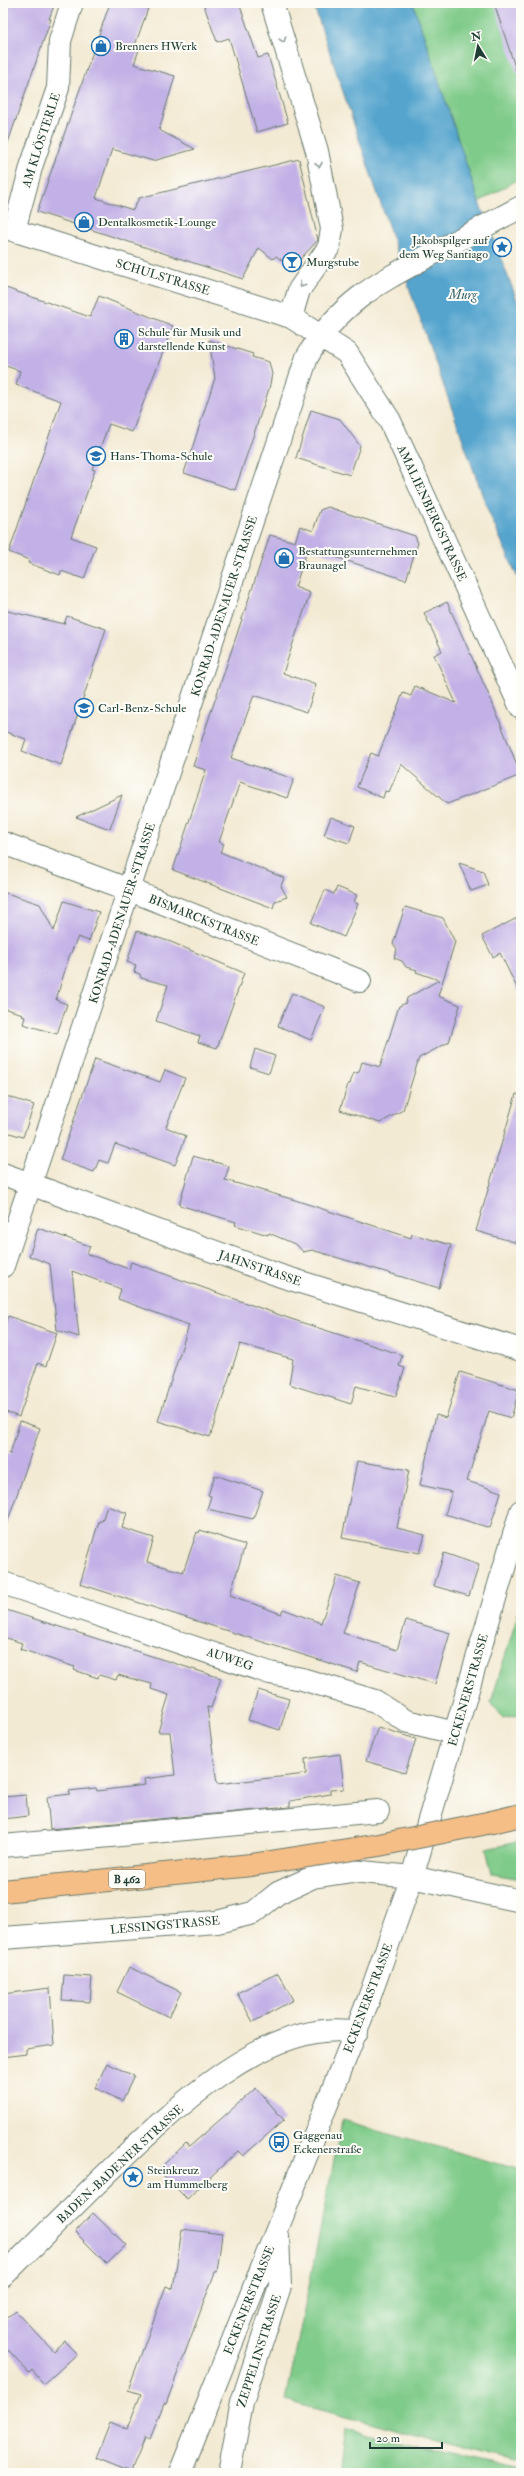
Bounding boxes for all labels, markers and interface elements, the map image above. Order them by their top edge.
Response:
north arrow [458,26,498,66]
text: N [469,29,483,44]
shop icon: Brenners HWerk [90,35,112,57]
one-way arrow [278,37,287,44]
place label: Brenners HWerk [115,39,197,54]
street label: AM KLÖSTERLE [19,91,64,190]
one-way arrow [315,162,323,168]
shop icon: Dentalkosmetik-Lounge [73,211,95,233]
place label: Dentalkosmetik-Lounge [98,215,216,230]
place label: Jakobspilger auf dem Weg Santiago [399,233,490,262]
place icon: Jakobspilger auf dem Weg Santiago [491,236,513,258]
bar icon: Murgstube [281,251,303,273]
place label: Murgstube [306,255,359,270]
street label: SCHULSTRASSE [114,256,212,299]
one-way arrow [300,281,307,288]
water label: Murg [448,287,478,303]
place label: Schule für Musik und darstellende Kunst [138,325,241,354]
building icon: Schule für Musik und darstellende Kunst [113,328,135,350]
street label: AMALIENBERGSTRASSE [393,442,470,584]
school or university icon: Hans-Thoma-Schule [85,445,107,467]
place label: Hans-Thoma-Schule [110,449,212,464]
street label: KONRAD-ADENAUER-STRASSE [188,513,261,698]
place label: Bestattungsunternehmen Braunagel [298,544,418,573]
shop icon: Bestattungsunternehmen Braunagel [273,547,295,569]
school or university icon: Carl-Benz-Schule [73,697,95,719]
place label: Carl-Benz-Schule [98,701,186,716]
street label: KONRAD-ADENAUER-STRASSE [86,820,159,1005]
street label: BISMARCKSTRASSE [146,891,262,950]
street label: JAHNSTRASSE [215,1247,304,1290]
street label: ECKENERSTRASSE [445,1632,492,1748]
street label: AUWEG [204,1644,255,1674]
road number: B 462 [109,1870,145,1888]
street label: LESSINGSTRASSE [110,1913,221,1938]
street label: ECKENERSTRASSE [341,1941,396,2055]
street label: BADEN-BADENER STRASSE [54,2101,187,2227]
place label: Gaggenau Eckenerstraße [293,2128,362,2157]
bus stop icon: Gaggenau Eckenerstraße [268,2131,290,2153]
place label: Steinkreuz am Hummelberg [147,2163,229,2192]
place icon: Steinkreuz am Hummelberg [122,2166,144,2188]
street label: ECKENERSTRASSE [221,2243,278,2357]
street label: ZEPPELINSTRASSE [234,2292,285,2410]
scale bar [370,2424,442,2450]
text: 20 m [376,2431,401,2446]

